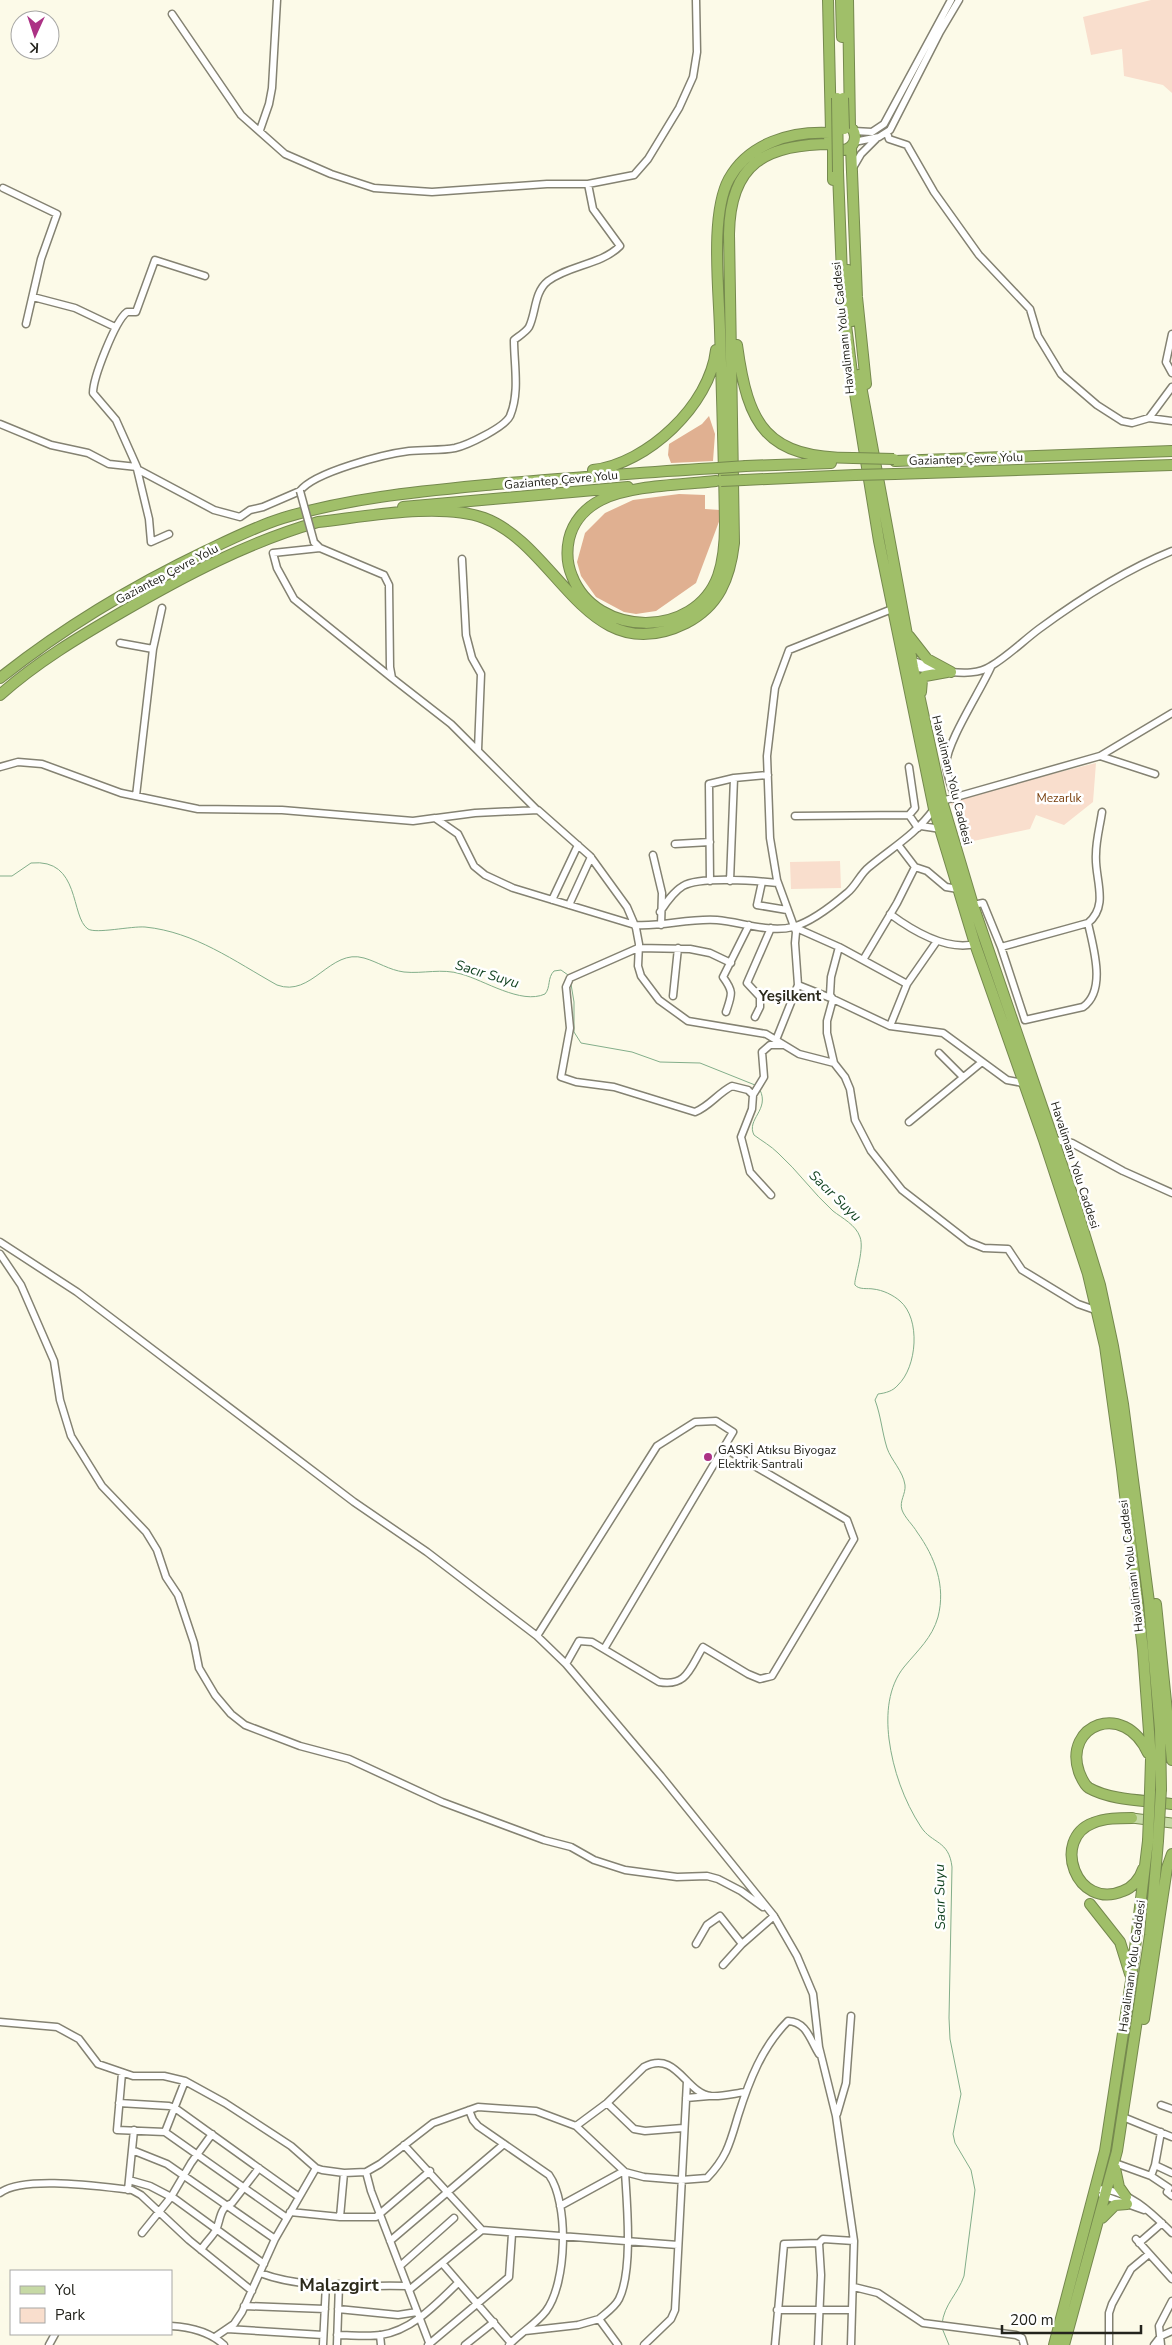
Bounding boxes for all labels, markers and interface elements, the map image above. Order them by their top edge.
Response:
north arrow [10,10,60,60]
text: K [29,38,39,57]
street label: Havalimanı Yolu Caddesi [828,261,858,395]
street label: Gaziantep Çevre Yolu [909,449,1023,469]
street label: Gaziantep Çevre Yolu [503,467,619,493]
street label: Gaziantep Çevre Yolu [113,540,221,608]
street label: Havalimanı Yolu Caddesi [928,714,976,846]
park label: Mezarlık [1036,790,1083,806]
water label: Sacır Suyu [453,955,521,993]
district label: Yeşilkent [758,986,822,1006]
street label: Havalimanı Yolu Caddesi [1047,1099,1103,1231]
water label: Sacır Suyu [805,1166,865,1226]
place label: GASKİ Atıksu Biyogaz Elektrik Santrali [718,1442,837,1472]
marker: GASKİ Atıksu Biyogaz Elektrik Santrali [702,1451,714,1463]
street label: Havalimanı Yolu Caddesi [1115,1499,1147,1633]
water label: Sacır Suyu [930,1864,950,1930]
street label: Havalimanı Yolu Caddesi [1115,1899,1149,2033]
legend [10,2270,172,2335]
district label: Malazgirt [299,2273,379,2297]
text: Yol [54,2280,76,2300]
scale bar [1002,2302,1141,2334]
text: Park [55,2305,85,2325]
text: 200 m [1010,2310,1054,2330]

